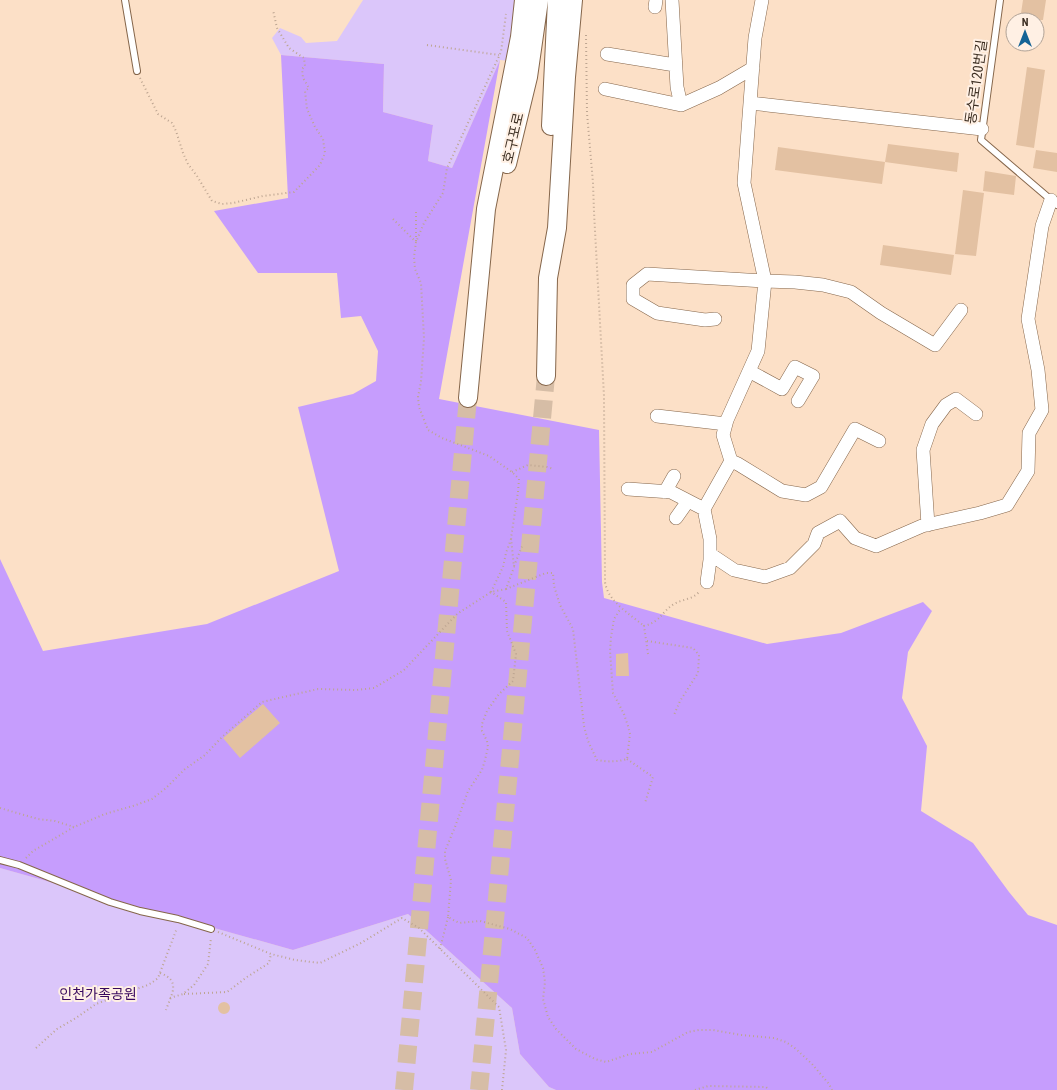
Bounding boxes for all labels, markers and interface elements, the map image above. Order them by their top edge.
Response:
north arrow [1005,12,1045,52]
text: N [1022,16,1029,29]
street label: 동수로120번길 [962,39,990,125]
street label: 호구포로 [499,111,527,165]
park label: 인천가족공원 [59,986,137,1002]

